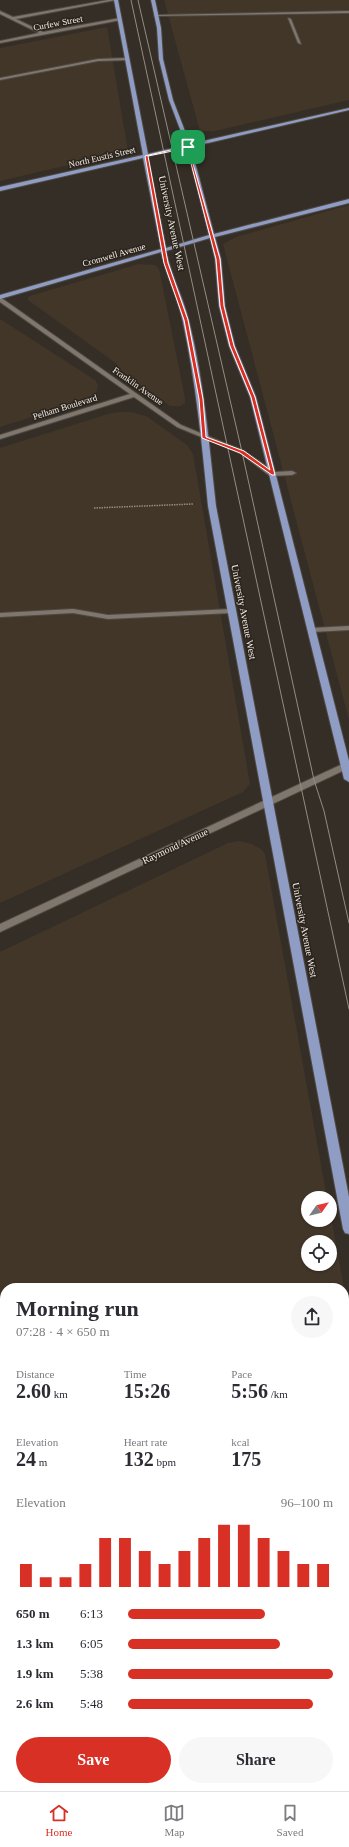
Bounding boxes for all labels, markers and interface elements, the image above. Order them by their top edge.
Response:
street label: Curfew Street [32,13,84,33]
pin [171,130,205,164]
icon: arrive [177,136,199,158]
street label: North Eustis Street [68,144,137,170]
street label: University Avenue West [157,175,187,272]
street label: Cromwell Avenue [81,241,147,269]
street label: Franklin Avenue [111,365,165,407]
street label: Pelham Boulevard [32,392,99,422]
street label: University Avenue West [229,564,259,661]
street label: Raymond Avenue [140,826,210,866]
street label: University Avenue West [290,882,320,979]
north arrow [301,1191,337,1227]
map controls [301,1191,337,1271]
button: locate [301,1235,337,1271]
text: Morning run [16,1296,139,1321]
button: share [291,1296,333,1338]
text: 07:28 · 4 × 650 m [16,1324,110,1339]
text: Distance [16,1368,54,1380]
text: Time [124,1368,146,1380]
text: Pace [231,1368,252,1380]
text: 2.60 [16,1380,51,1402]
text: 15:26 [124,1380,170,1402]
text: 5:56 [231,1380,268,1402]
text: km [51,1388,68,1400]
text: /km [268,1388,288,1400]
text: Elevation [16,1436,58,1448]
text: Heart rate [124,1436,167,1448]
text: kcal [231,1436,250,1448]
text: 24 [16,1448,36,1470]
text: 132 [124,1448,154,1470]
text: 175 [231,1448,261,1470]
text: m [36,1456,47,1468]
text: bpm [154,1456,176,1468]
text: Elevation [16,1495,66,1510]
text: 96–100 m [281,1495,333,1510]
text: 650 m [16,1606,50,1621]
text: 6:13 [80,1606,103,1621]
text: 1.3 km [16,1636,54,1651]
text: 6:05 [80,1636,103,1651]
text: 1.9 km [16,1666,54,1681]
text: 5:38 [80,1666,103,1681]
text: 2.6 km [16,1696,54,1711]
text: 5:48 [80,1696,103,1711]
button: Save [16,1737,171,1783]
button: Share [179,1737,333,1783]
tab: Home [46,1802,72,1838]
tab: Map [163,1802,185,1838]
tab: Saved [277,1802,303,1838]

